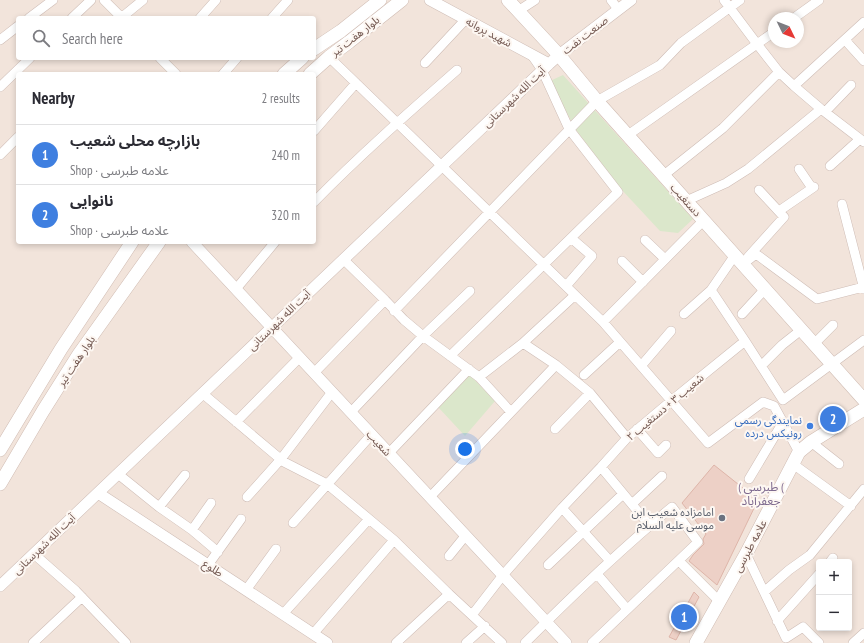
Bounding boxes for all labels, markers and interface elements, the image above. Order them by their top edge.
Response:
north arrow [768,12,804,48]
street label: بلوار هفت تیر [327,13,382,60]
street label: صنعت نفت [559,13,611,57]
street label: شهید پروانه [463,14,515,51]
search box [16,16,316,60]
icon: search [30,27,52,49]
text: Search here [62,29,123,48]
street label: آیت الله شهرستانی [480,63,549,131]
text: Nearby [32,87,75,109]
text: 2 results [261,90,300,107]
text: بازارچه محلی شعیب [70,131,200,150]
text: 1 [42,147,48,164]
text: 240 m [271,147,300,164]
text: Shop · علامه طبرسی [70,162,169,179]
street label: دستغیب [667,181,705,220]
text: نانوایی [70,191,114,210]
text: 2 [42,207,48,224]
text: 320 m [271,207,300,224]
text: Shop · علامه طبرسی [70,222,169,239]
street label: آیت الله شهرستانی [245,286,314,354]
street label: بلوار هفت تیر [53,333,98,390]
street label: شعیب ۳ + دستغیب ۲ [623,370,707,444]
pin: 2 [820,404,846,434]
place label: نمایندگی رسمی رونیکس درده [735,413,802,440]
marker: نمایندگی رسمی رونیکس درده [805,421,815,431]
street label: شعیب [363,427,395,459]
your location [455,439,475,459]
district label: ( طبرسی ( جعفرآباد [738,479,784,508]
place label: امامزاده شعیب ابن موسی علیه السلام [631,505,714,533]
street label: آیت الله شهرستانی [10,510,79,578]
marker: امامزاده شعیب ابن موسی علیه السلام [717,513,727,523]
street label: علامه طبرسی [730,517,770,575]
street label: طلوع [200,556,226,581]
map controls [816,559,852,631]
button: + [816,559,852,595]
button: − [816,595,852,631]
pin: 1 [671,602,697,632]

